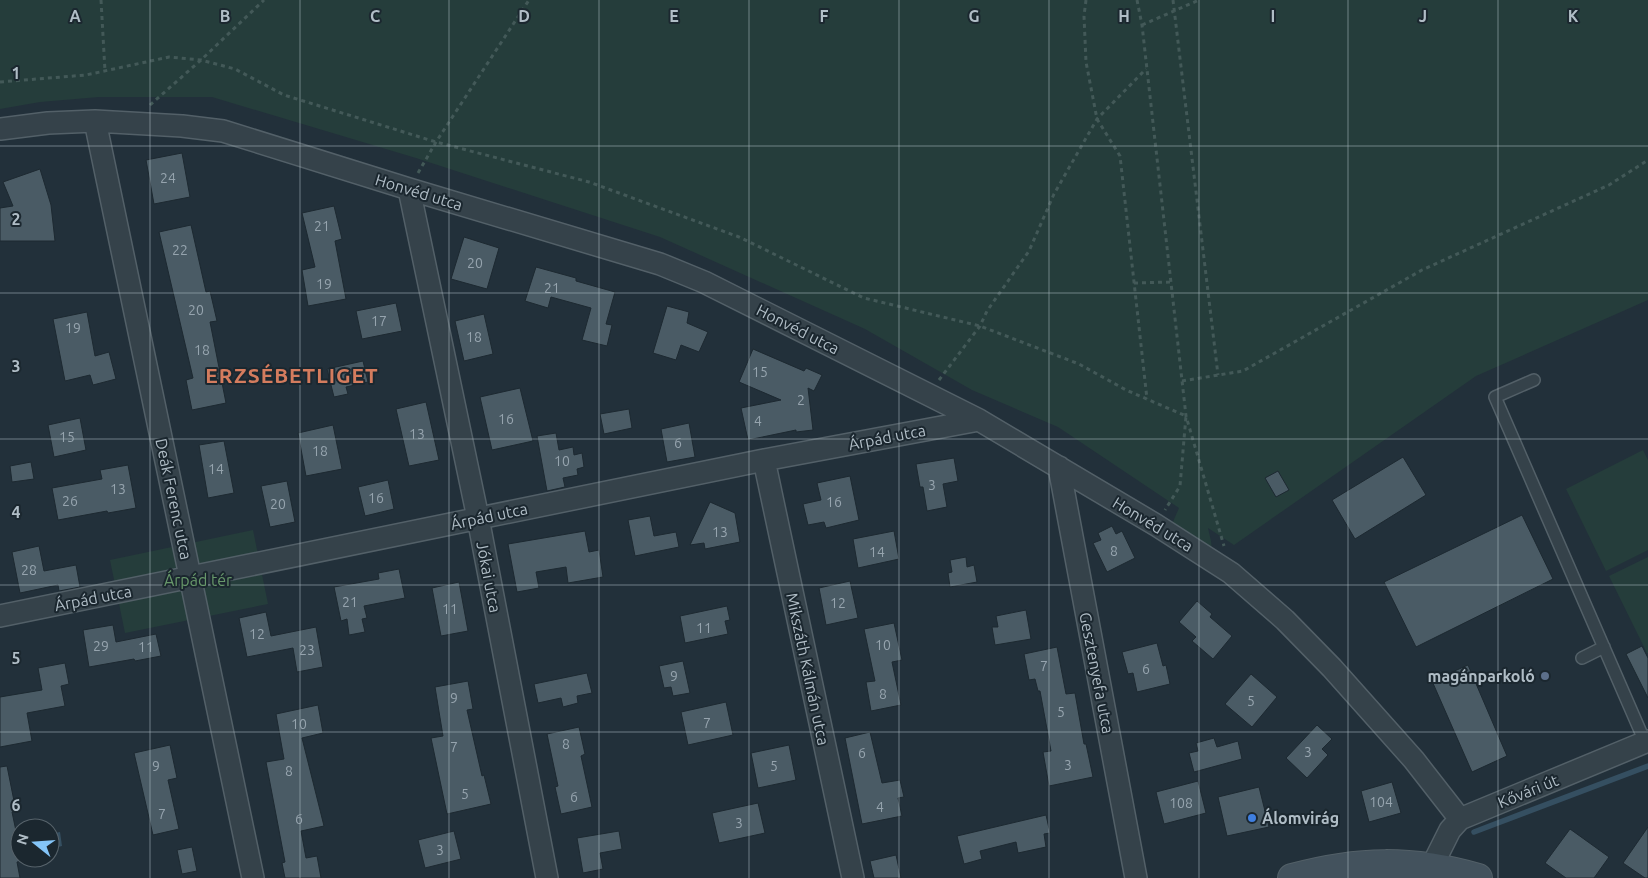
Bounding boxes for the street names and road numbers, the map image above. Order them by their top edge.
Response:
street label: Honvéd utca [373,170,465,214]
street label: Honvéd utca [754,300,842,358]
street label: Árpád utca [847,419,927,453]
street label: Deák Ferenc utca [152,437,196,561]
street label: Honvéd utca [1110,493,1196,555]
street label: Árpád utca [449,497,529,533]
street label: Jókai utca [473,540,505,614]
street label: Árpád utca [53,580,133,614]
street label: Mikszáth Kálmán utca [783,591,833,747]
street label: Gesztenyefa utca [1076,611,1118,735]
street label: Kővári út [1495,770,1562,811]

